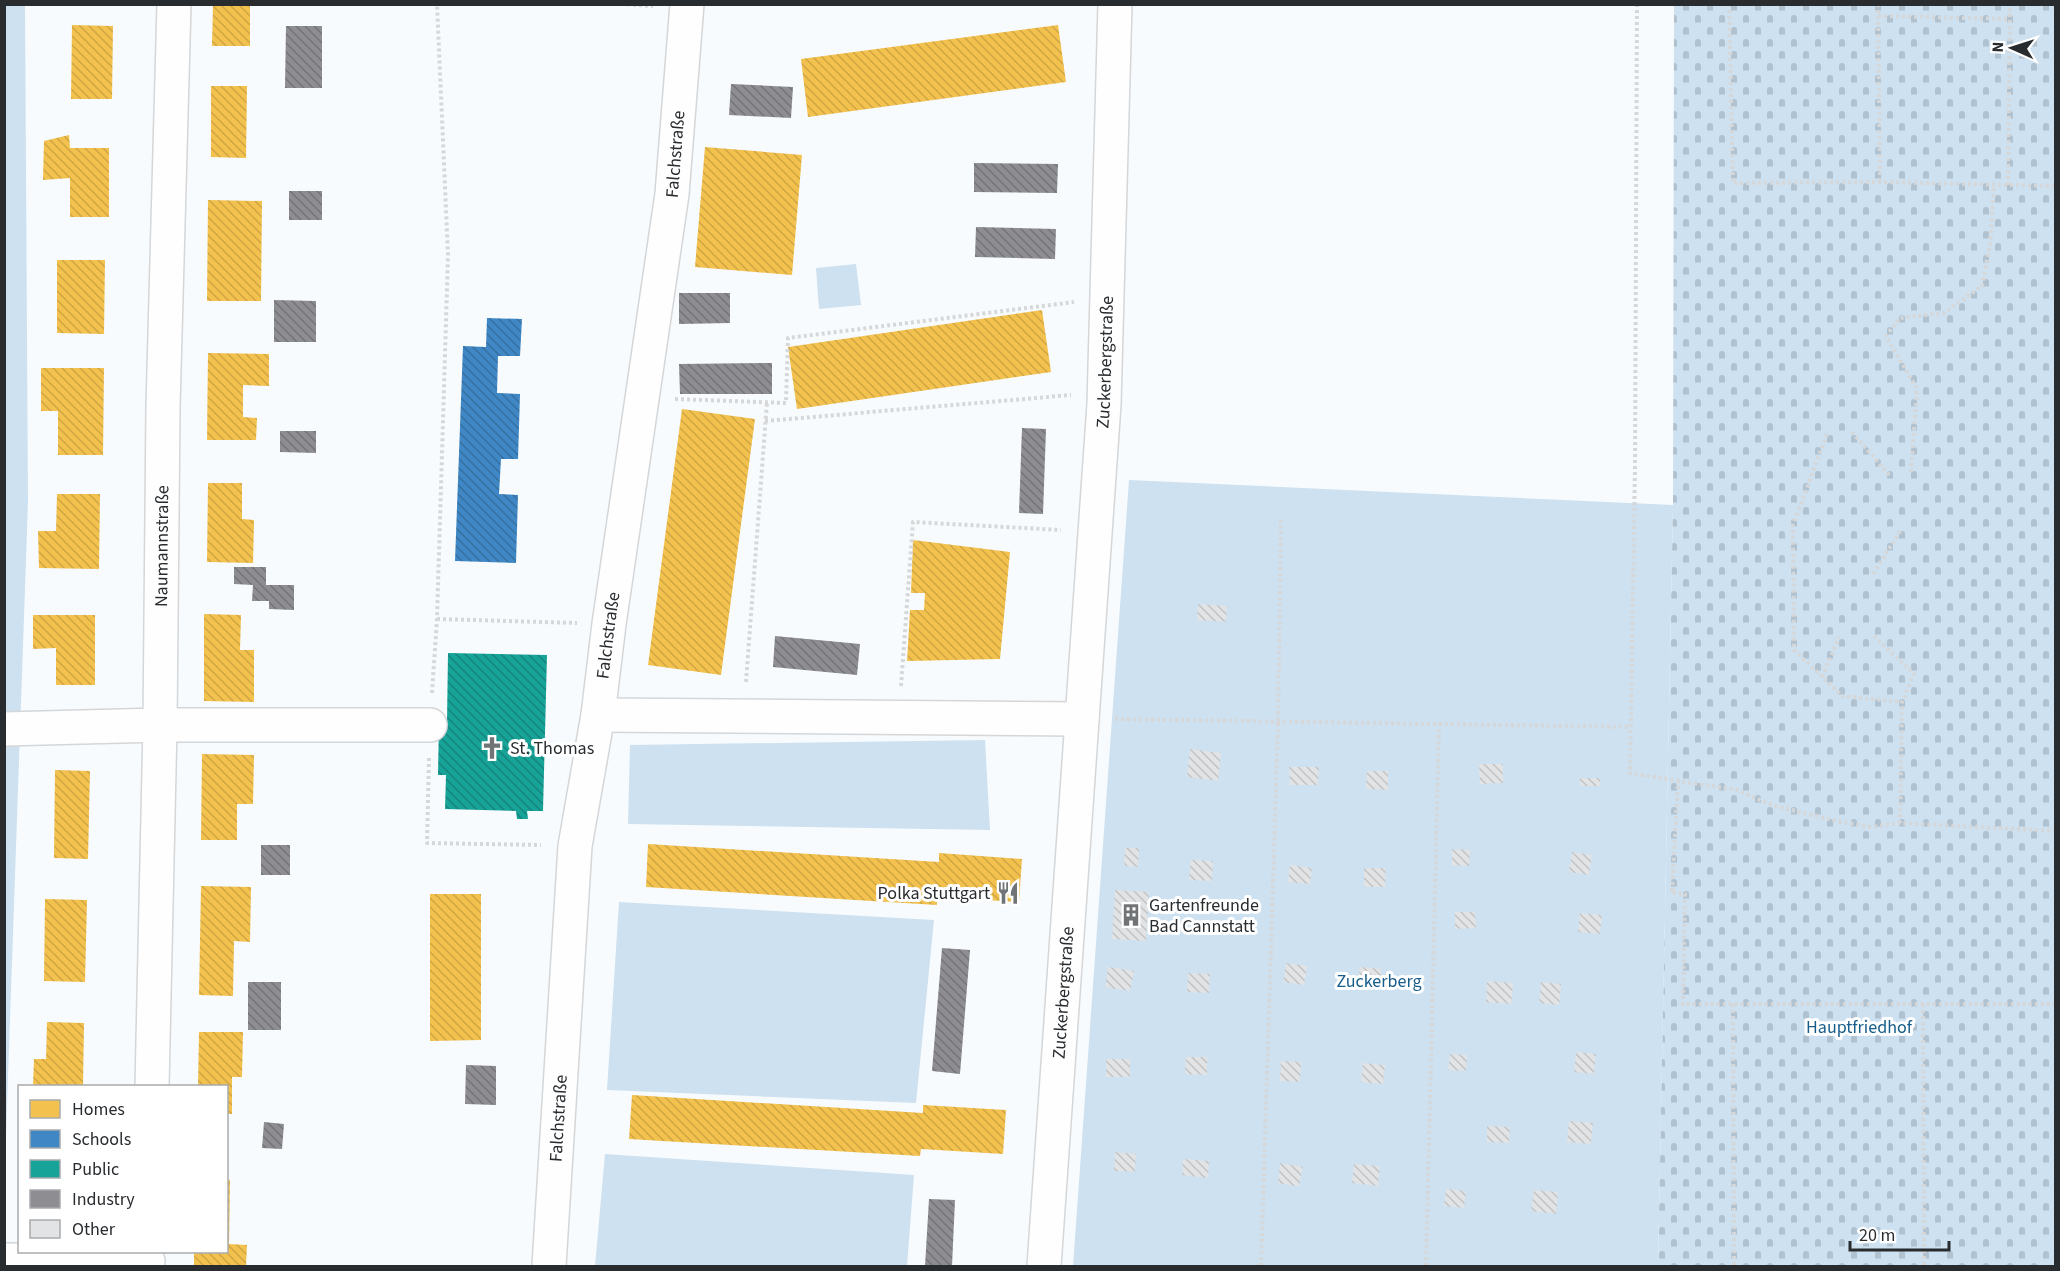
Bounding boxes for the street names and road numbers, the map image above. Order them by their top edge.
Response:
street label: Falchstraße [660,110,692,199]
street label: Zuckerbergstraße [1090,295,1120,429]
street label: Naumannstraße [149,485,175,607]
street label: Falchstraße [590,590,627,680]
street label: Zuckerbergstraße [1046,926,1081,1060]
street label: Falchstraße [543,1074,574,1163]

